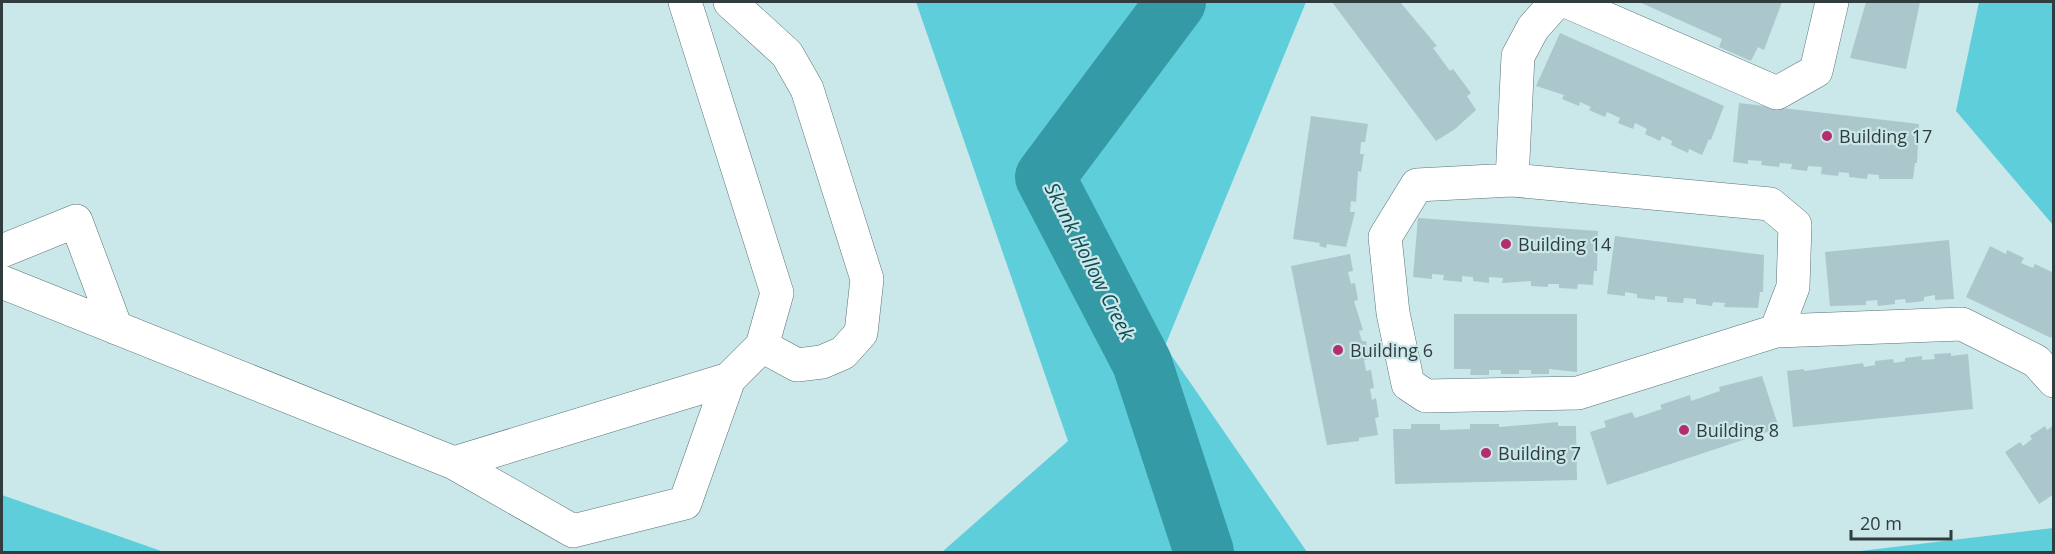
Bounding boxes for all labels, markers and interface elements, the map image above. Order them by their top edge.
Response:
place label: Building 17 [1839,124,1932,148]
marker: Building 17 [1820,129,1834,143]
water label: Skunk Hollow Creek [1039,178,1142,345]
place label: Building 14 [1518,232,1611,256]
marker: Building 14 [1499,237,1513,251]
place label: Building 6 [1350,338,1433,362]
marker: Building 6 [1331,343,1345,357]
place label: Building 8 [1696,418,1779,442]
marker: Building 8 [1677,423,1691,437]
place label: Building 7 [1498,441,1581,465]
marker: Building 7 [1479,446,1493,460]
scale bar [1851,503,1952,541]
text: 20 m [1860,511,1902,535]

